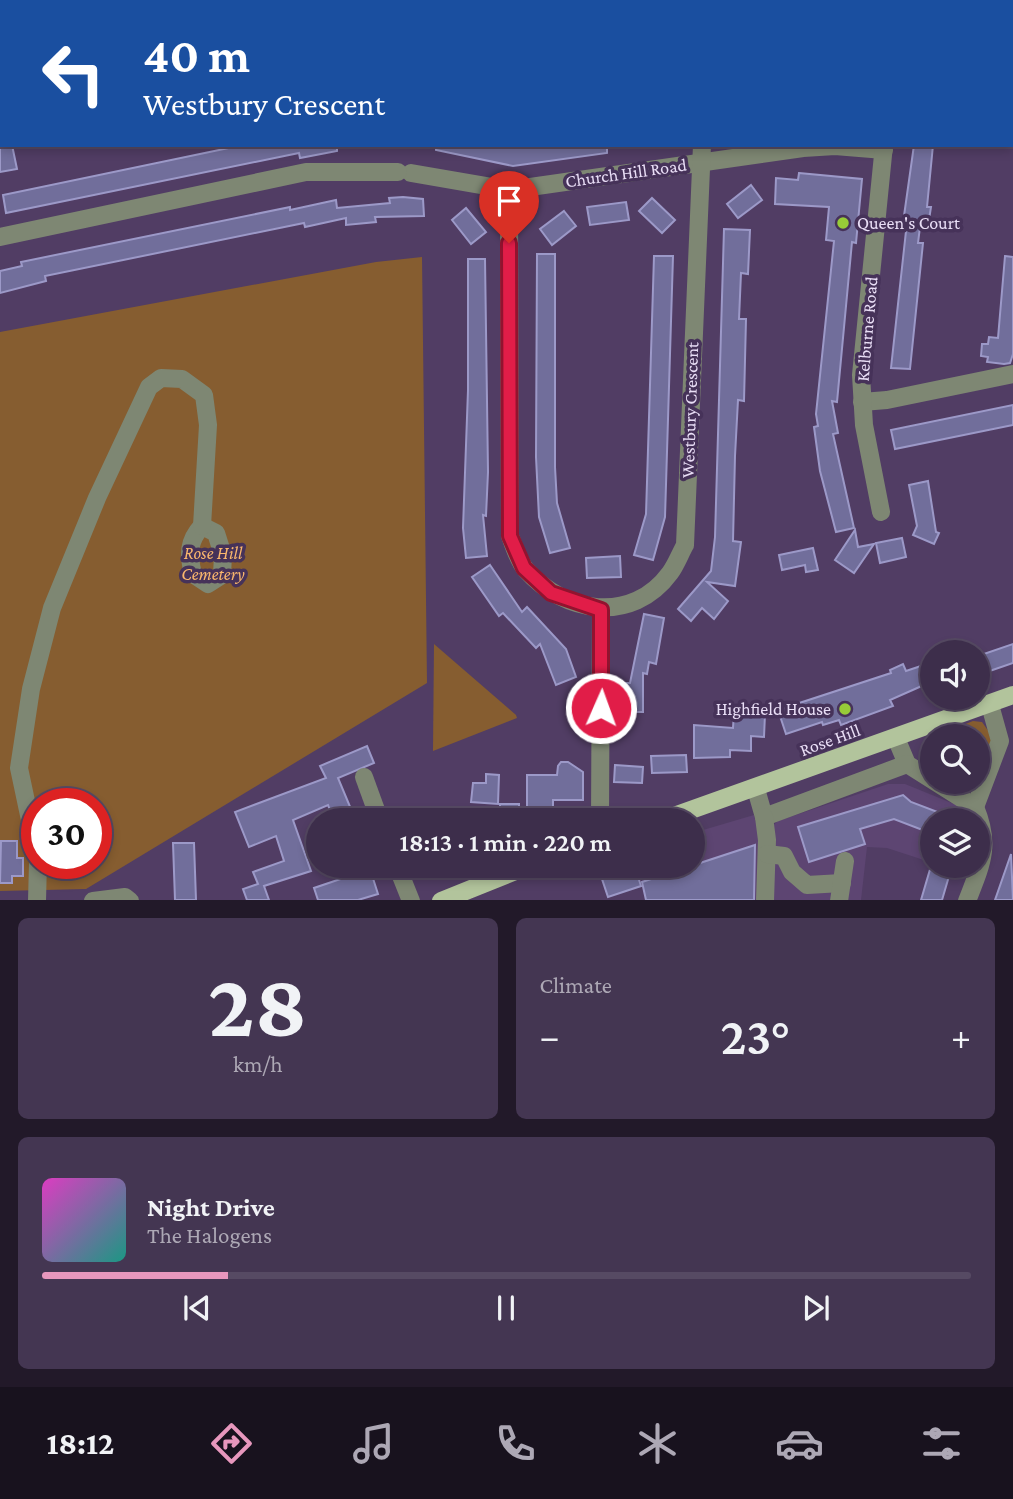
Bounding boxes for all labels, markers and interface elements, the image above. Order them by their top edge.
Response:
icon: left [28,28,119,119]
text: 40 m [143,28,250,83]
text: Westbury Crescent [143,86,385,122]
street label: Church Hill Road [564,155,688,191]
pin [479,171,539,243]
icon: arrive [490,182,528,220]
place label: Queen's Court [857,213,961,233]
marker: Queen's Court [835,215,851,231]
street label: Kelburne Road [852,275,882,382]
street label: Westbury Crescent [678,341,702,478]
park label: Rose Hill Cemetery [181,543,245,584]
map controls [920,640,990,878]
button: sound [920,640,990,710]
position arrow [564,671,638,745]
place label: Highfield House [716,699,831,719]
marker: Highfield House [837,701,853,717]
street label: Rose Hill [797,720,863,760]
button: search [920,724,990,794]
speed limit sign: 30 [21,788,112,879]
button: layers [920,808,990,878]
text: 18:13 · 1 min · 220 m [400,828,611,857]
text: 28 [208,954,307,1056]
text: Climate [540,972,612,998]
text: 23° [720,1007,790,1065]
text: − [540,1015,560,1057]
text: + [951,1015,971,1057]
text: km/h [233,1051,283,1077]
text: Night Drive [147,1193,275,1222]
text: The Halogens [147,1222,272,1248]
icon: previous [178,1289,216,1327]
icon: pause [487,1289,525,1327]
icon: next [797,1289,835,1327]
icon: directions [207,1419,256,1468]
icon: music [349,1419,398,1468]
icon: phone [491,1419,540,1468]
icon: climate [633,1419,682,1468]
icon: car [775,1419,824,1468]
icon: filters [917,1419,966,1468]
text: 18:12 [47,1425,114,1461]

